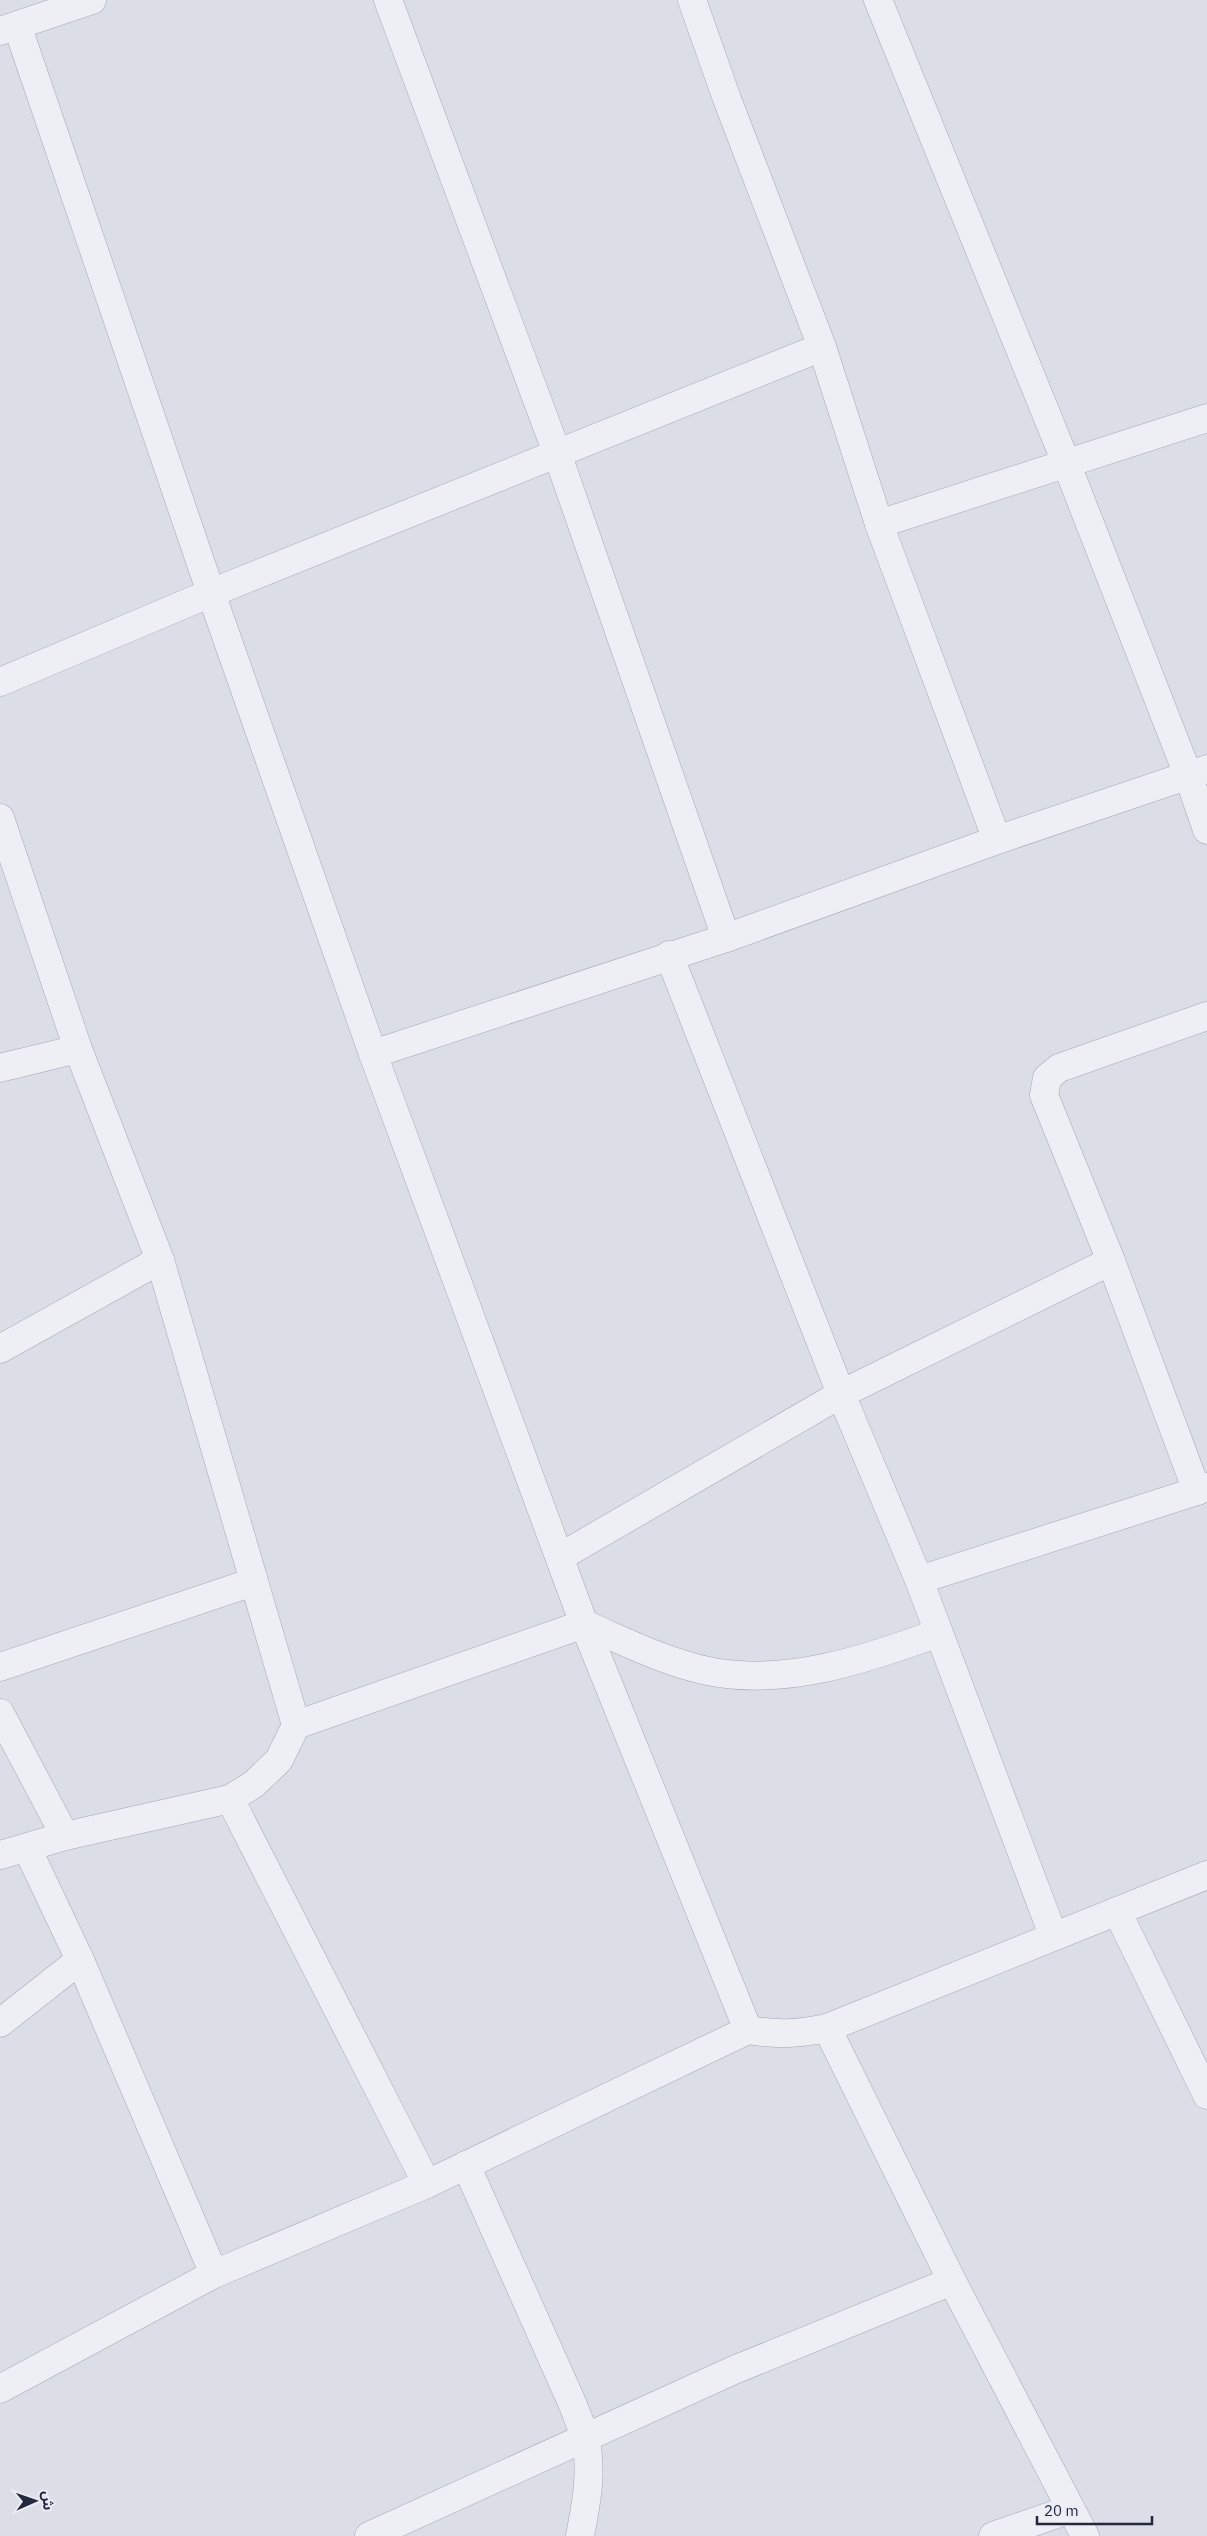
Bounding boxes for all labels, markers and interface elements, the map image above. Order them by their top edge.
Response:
north arrow [10,2476,60,2526]
text: ش [39,2491,57,2510]
scale bar [1037,2494,1152,2526]
text: 20 m [1044,2501,1079,2520]

